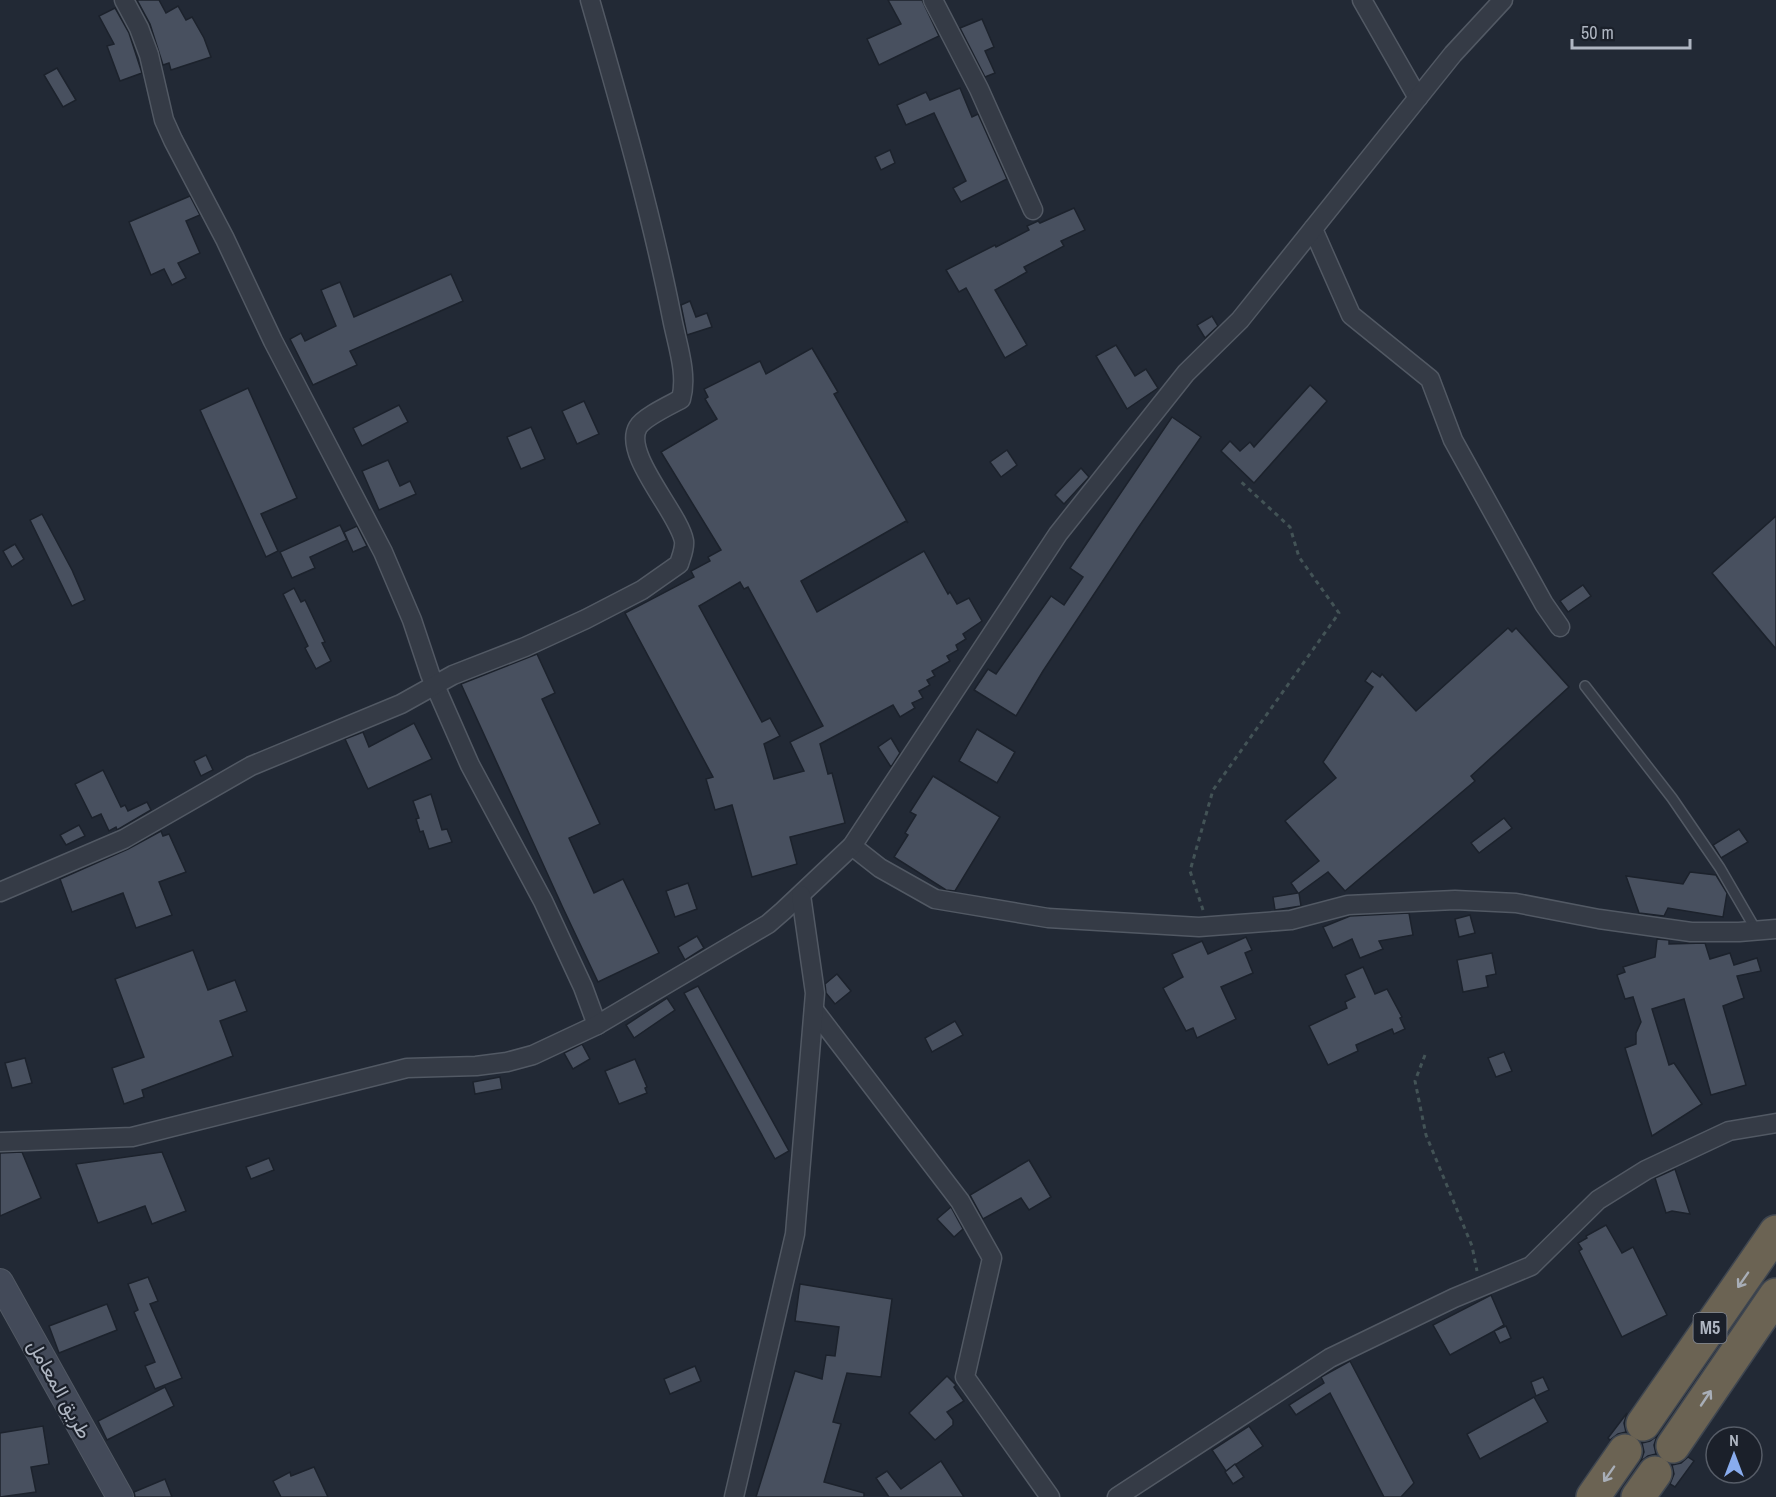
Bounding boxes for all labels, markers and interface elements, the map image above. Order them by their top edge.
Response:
scale bar [1572,12,1690,50]
text: 50 m [1581,20,1614,45]
one-way arrow [1737,1271,1749,1287]
road number: M5 [1694,1313,1726,1343]
street label: طريق المعامل [22,1334,99,1443]
one-way arrow [1700,1390,1712,1406]
north arrow [1704,1425,1764,1485]
text: N [1729,1429,1739,1451]
one-way arrow [1603,1465,1615,1482]

